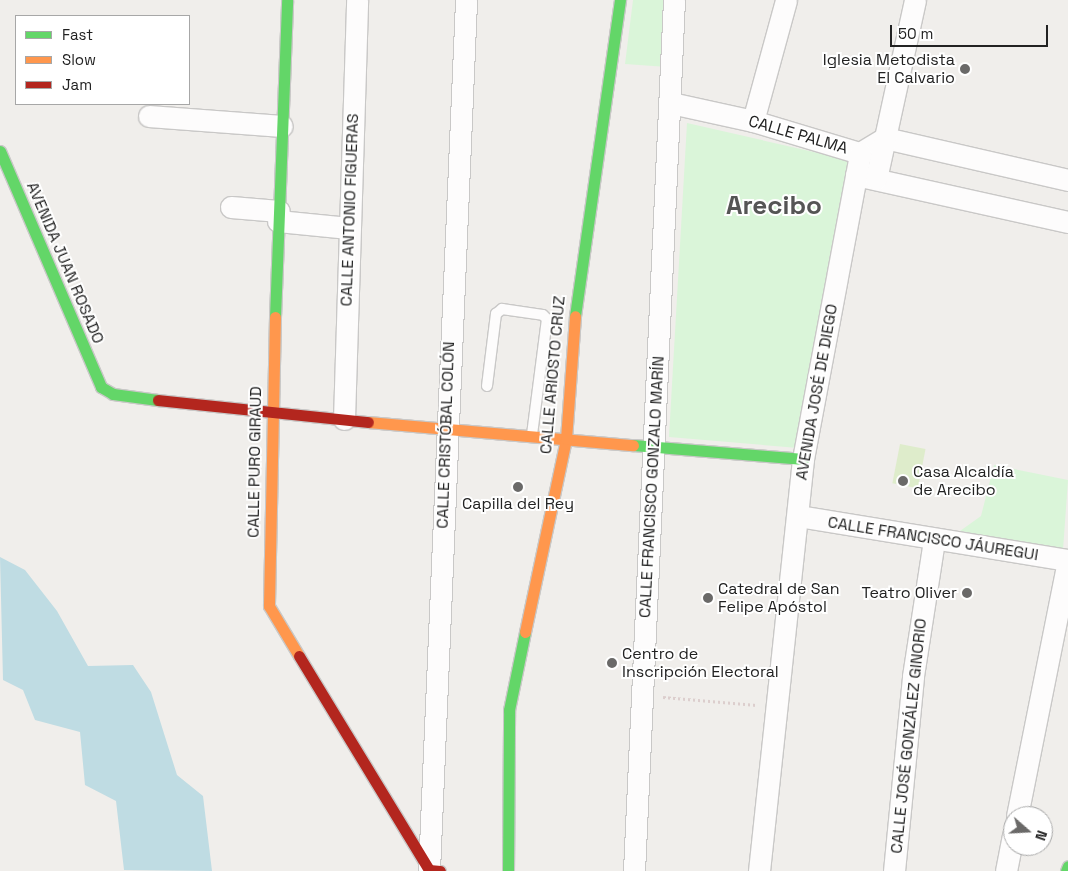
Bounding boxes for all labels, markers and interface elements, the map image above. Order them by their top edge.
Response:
legend [15,15,190,105]
scale bar [893,15,1050,47]
text: 50 m [898,24,933,43]
text: Fast [62,25,93,44]
text: Slow [62,50,96,69]
place label: Iglesia Metodista El Calvario [823,50,955,88]
marker: Iglesia Metodista El Calvario [959,63,971,75]
text: Jam [62,75,92,94]
street label: CALLE PALMA [746,112,850,158]
street label: CALLE ANTONIO FIGUERAS [337,113,363,307]
street label: AVENIDA JUAN ROSADO [22,179,108,347]
district label: Arecibo [726,190,822,222]
street label: CALLE ARIOSTO CRUZ [537,295,569,455]
street label: AVENIDA JOSÉ DE DIEGO [792,302,842,482]
street label: CALLE CRISTÓBAL COLÓN [433,341,459,529]
street label: CALLE FRANCISCO GONZALO MARÍN [636,356,668,618]
street label: CALLE PURO GIRAUD [244,386,266,538]
place label: Casa Alcaldía de Arecibo [913,462,1014,500]
marker: Casa Alcaldía de Arecibo [897,475,909,487]
marker: Capilla del Rey [512,481,524,493]
place label: Capilla del Rey [462,494,574,514]
street label: CALLE FRANCISCO JÁUREGUI [826,513,1040,565]
place label: Catedral de San Felipe Apóstol [718,579,840,617]
place label: Teatro Oliver [862,583,957,603]
marker: Teatro Oliver [961,587,973,599]
marker: Catedral de San Felipe Apóstol [702,592,714,604]
street label: CALLE JOSÉ GONZÁLEZ GINORIO [887,617,931,855]
place label: Centro de Inscripción Electoral [622,644,779,682]
marker: Centro de Inscripción Electoral [606,657,618,669]
north arrow [1003,806,1053,856]
text: N [1031,828,1051,843]

